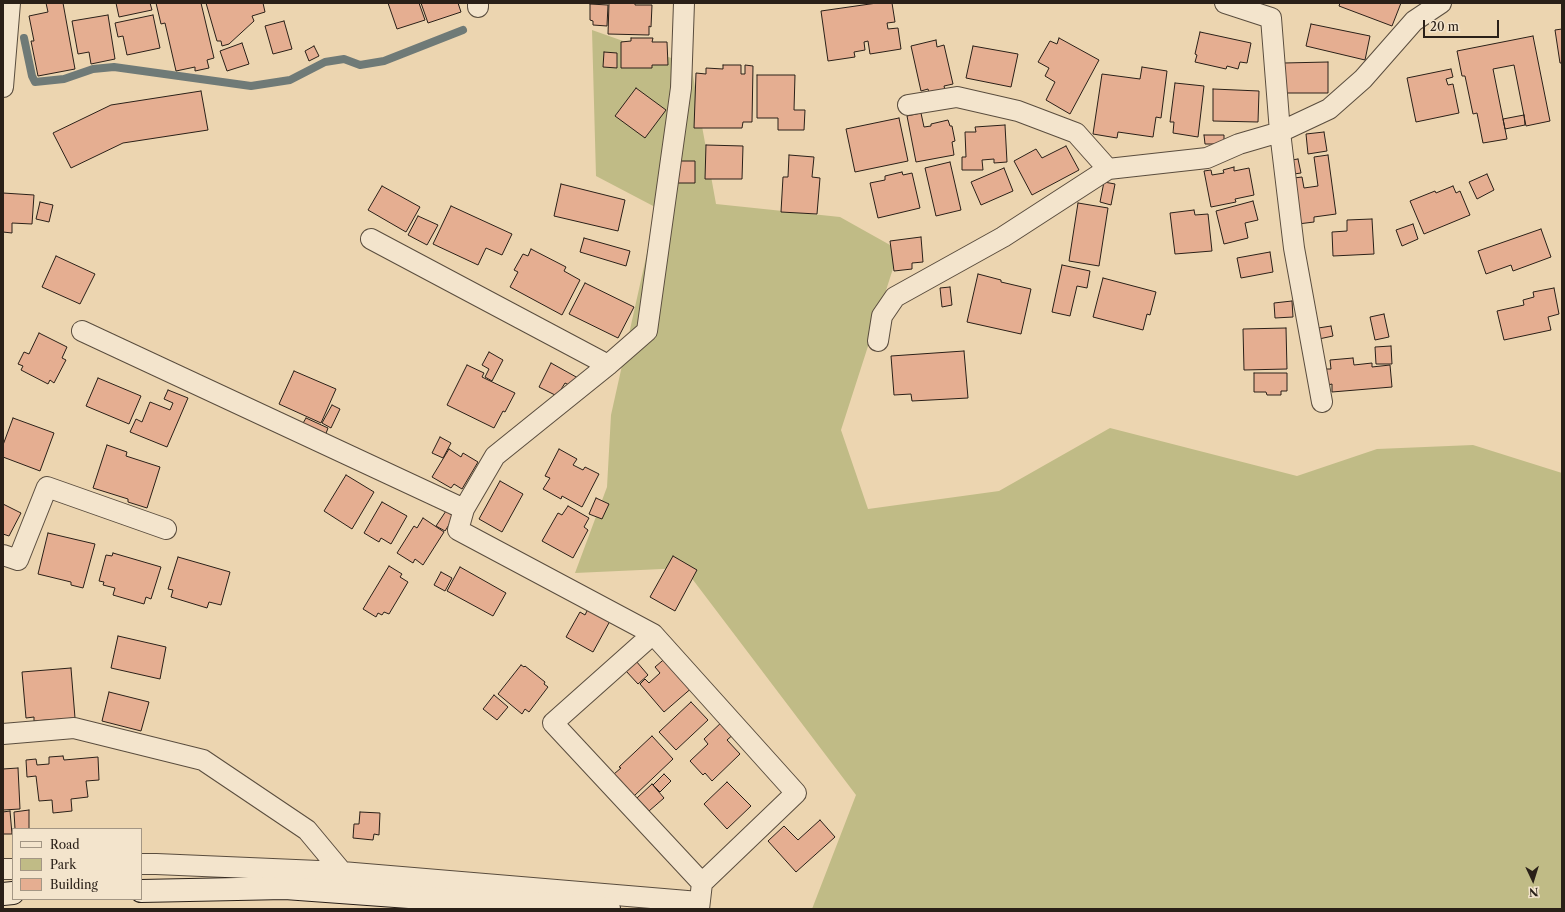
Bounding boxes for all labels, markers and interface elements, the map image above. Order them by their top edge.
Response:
scale bar [1425,12,1501,38]
text: 20 m [1430,19,1459,34]
legend [12,828,142,900]
text: Road [50,837,80,852]
text: Park [50,857,76,872]
north arrow [1513,860,1553,900]
text: Building [50,877,98,892]
text: N [1529,885,1539,899]

